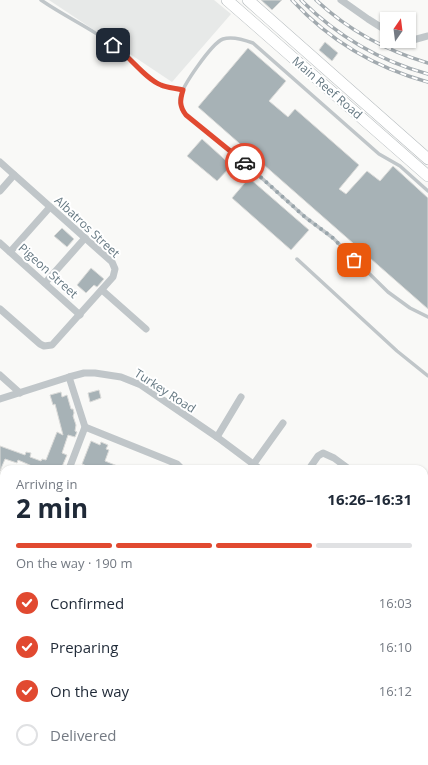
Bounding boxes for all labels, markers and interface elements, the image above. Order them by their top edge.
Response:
north arrow [380,12,416,48]
map controls [380,12,416,48]
pin [96,28,130,62]
icon: home [102,34,124,56]
street label: Main Reef Road [289,52,366,123]
courier [225,143,265,183]
icon: car [234,152,256,174]
street label: Albatros Street [51,192,124,261]
street label: Pigeon Street [15,239,82,302]
pin [337,243,371,277]
icon: bag [343,249,365,271]
street label: Turkey Road [131,364,199,417]
text: Arriving in [16,475,78,493]
text: 16:26–16:31 [327,489,412,509]
text: 2 min [16,490,88,526]
text: On the way · 190 m [16,554,132,572]
icon: check [16,592,38,614]
text: Confirmed [50,593,124,613]
text: 16:03 [379,594,412,612]
icon: check [16,636,38,658]
text: Preparing [50,637,118,657]
text: 16:10 [379,638,412,656]
icon: check [16,680,38,702]
text: On the way [50,681,129,701]
text: 16:12 [379,682,412,700]
text: Delivered [50,725,117,745]

